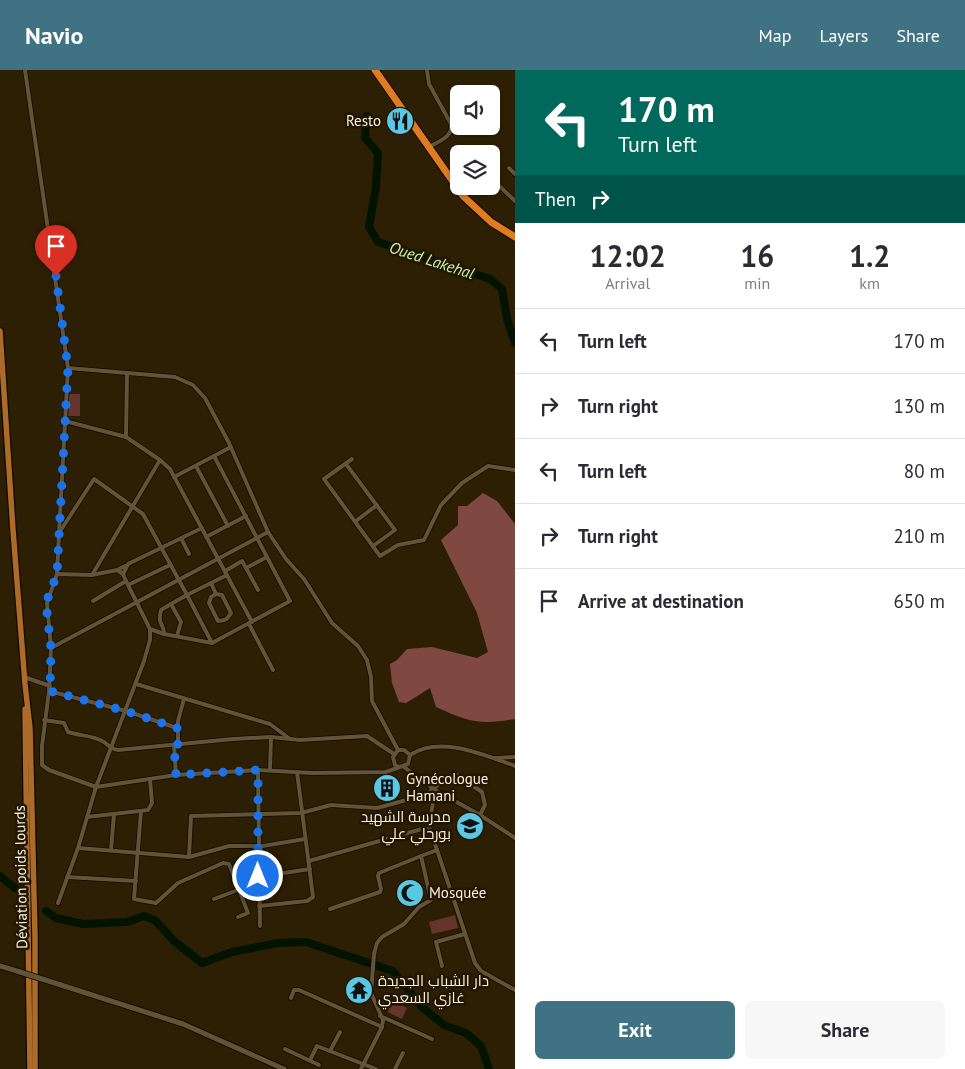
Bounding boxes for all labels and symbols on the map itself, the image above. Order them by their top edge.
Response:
restaurant icon: Resto [385,106,415,136]
place label: Resto [346,111,381,130]
pin [35,225,77,276]
water label: Oued Lakehal [387,237,478,283]
place label: Gynécologue Hamani [406,769,488,805]
building icon: Gynécologue Hamani [372,773,402,803]
street label: Déviation poids lourds [10,805,31,949]
place label: مدرسة الشهيد بورحلي علي [361,807,451,846]
school or university icon: مدرسة الشهيد بورحلي علي [455,811,485,841]
position arrow [231,849,283,901]
mosque icon: Mosquée [395,878,425,908]
place label: Mosquée [429,883,486,902]
place label: دار الشباب الجديدة غازي السعدي [378,971,489,1010]
temple icon: دار الشباب الجديدة غازي السعدي [344,975,374,1005]

